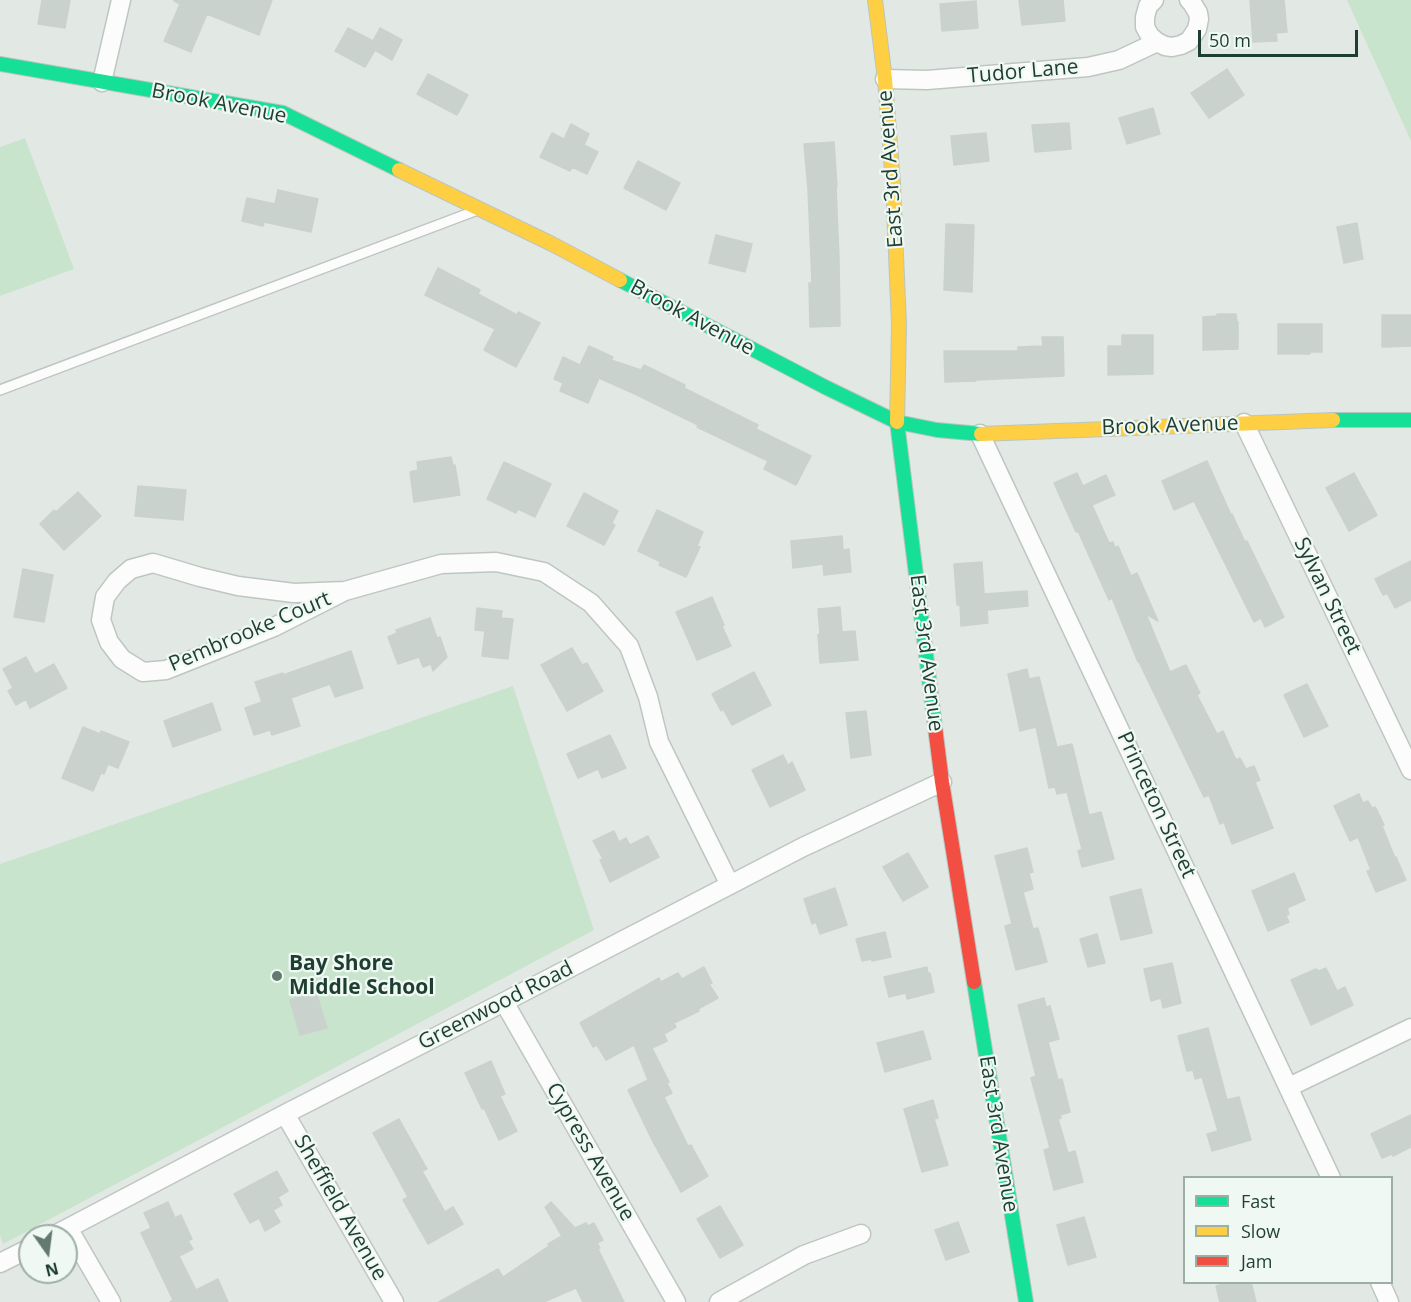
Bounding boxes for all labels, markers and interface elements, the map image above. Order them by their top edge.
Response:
scale bar [1201,18,1362,56]
text: 50 m [1209,28,1251,52]
street label: Tudor Lane [966,55,1080,89]
street label: Brook Avenue [149,79,289,129]
street label: East 3rd Avenue [873,89,909,249]
street label: Brook Avenue [626,275,758,361]
street label: Brook Avenue [1101,411,1239,441]
street label: Sylvan Street [1288,534,1366,658]
street label: East 3rd Avenue [904,573,948,733]
street label: Pembrooke Court [165,586,335,678]
street label: Princeton Street [1111,728,1201,882]
place label: Bay Shore Middle School [289,951,435,1001]
street label: Greenwood Road [414,956,578,1056]
marker: Bay Shore Middle School [270,969,284,983]
street label: East 3rd Avenue [973,1054,1023,1214]
street label: Cypress Avenue [540,1078,640,1226]
street label: Sheffield Avenue [288,1131,392,1285]
legend [1183,1176,1393,1284]
text: Fast [1241,1189,1275,1213]
text: Slow [1241,1219,1280,1243]
north arrow [18,1224,78,1284]
text: Jam [1241,1249,1273,1273]
text: N [43,1257,61,1282]

